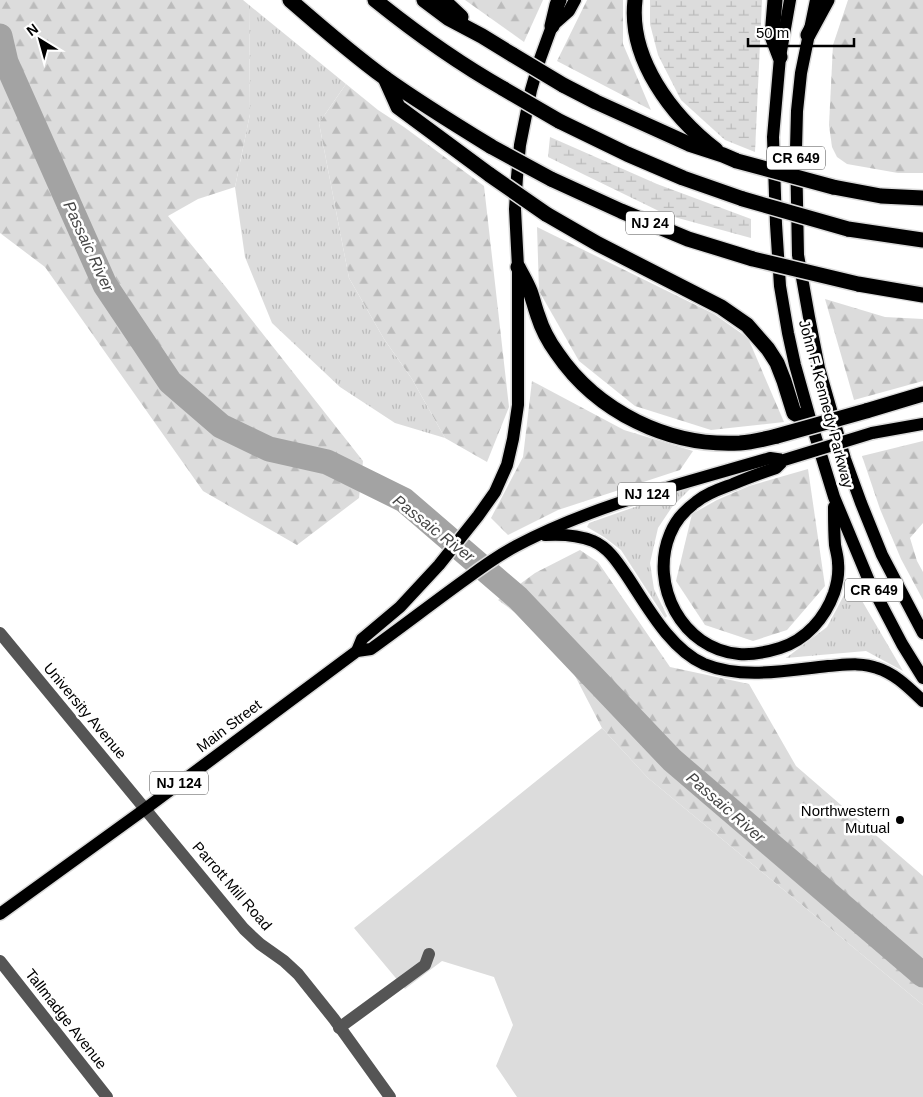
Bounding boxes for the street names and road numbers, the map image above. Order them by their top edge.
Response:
road number: CR 649 [767,146,825,170]
road number: NJ 24 [626,212,674,234]
street label: John F. Kennedy Parkway [796,318,857,490]
road number: NJ 124 [618,482,676,506]
road number: CR 649 [845,578,903,602]
street label: University Avenue [40,659,130,762]
street label: Main Street [193,695,265,755]
road number: NJ 124 [150,771,208,794]
street label: Parrott Mill Road [189,838,275,933]
street label: Tallmadge Avenue [22,965,111,1072]

